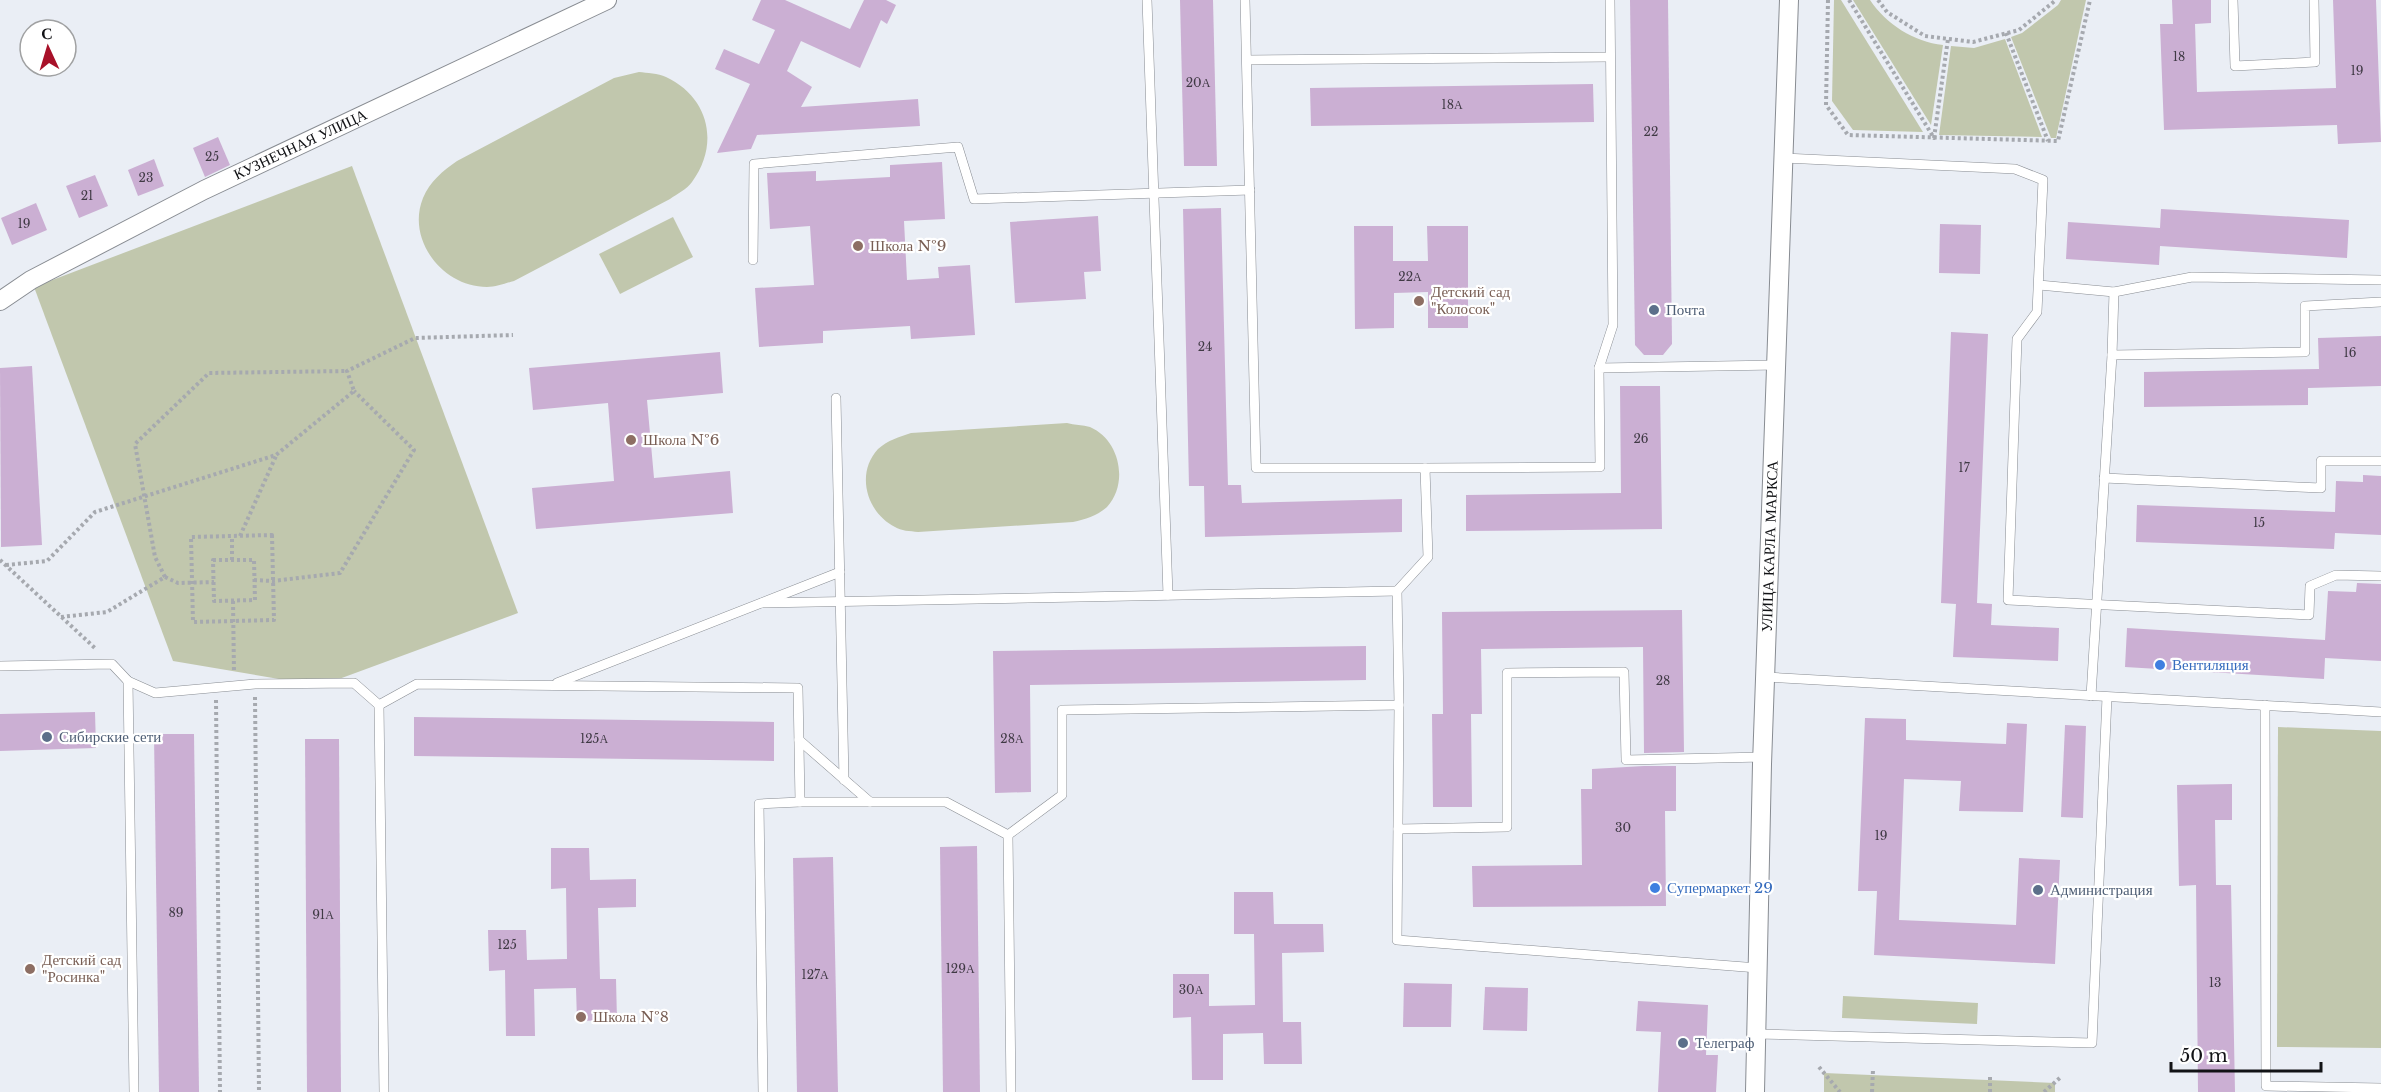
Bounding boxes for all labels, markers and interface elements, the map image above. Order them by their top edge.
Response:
north arrow [18,18,78,78]
text: С [40,23,53,43]
house number: 18 [2173,49,2185,64]
house number: 19 [2350,63,2364,78]
house number: 20А [1186,75,1211,90]
house number: 18А [1441,97,1463,112]
street label: КУЗНЕЧНАЯ УЛИЦА [230,105,370,184]
house number: 22 [1644,124,1658,139]
house number: 25 [205,149,219,164]
house number: 23 [139,170,153,185]
house number: 21 [81,188,93,203]
house number: 19 [17,216,31,231]
place label: Школа №9 [870,236,946,255]
marker: Школа №9 [851,239,865,253]
house number: 22А [1398,269,1422,284]
place label: Детский сад "Колосок" [1431,282,1511,318]
marker: Детский сад "Колосок" [1412,294,1426,308]
place label: Почта [1666,300,1705,319]
marker: Почта [1647,303,1661,317]
house number: 24 [1198,339,1212,354]
house number: 16 [2343,345,2357,360]
place label: Школа №6 [643,430,719,449]
house number: 26 [1633,431,1649,446]
marker: Школа №6 [624,433,638,447]
street label: УЛИЦА КАРЛА МАРКСА [1757,460,1782,632]
house number: 17 [1958,460,1971,475]
house number: 15 [2253,515,2265,530]
place label: Вентиляция [2172,655,2249,674]
marker: Вентиляция [2153,658,2167,672]
house number: 28 [1656,673,1670,688]
place label: Сибирские сети [59,727,161,746]
marker: Сибирские сети [40,730,54,744]
house number: 125А [580,731,608,746]
house number: 28А [1000,731,1024,746]
house number: 30 [1615,820,1631,835]
house number: 19 [1874,828,1888,843]
place label: Супермаркет 29 [1667,878,1773,897]
place label: Администрация [2050,880,2153,899]
marker: Супермаркет 29 [1648,881,1662,895]
marker: Администрация [2031,883,2045,897]
house number: 89 [169,905,184,920]
house number: 91А [312,907,334,922]
house number: 125 [497,937,517,952]
place label: Детский сад "Росинка" [42,950,122,986]
house number: 129А [945,961,975,976]
marker: Детский сад "Росинка" [23,962,37,976]
house number: 127А [801,967,829,982]
house number: 13 [2209,975,2221,990]
house number: 30А [1179,982,1204,997]
place label: Школа №8 [593,1007,669,1026]
marker: Школа №8 [574,1010,588,1024]
place label: Телеграф [1695,1033,1755,1052]
scale bar [2171,1035,2321,1073]
marker: Телеграф [1676,1036,1690,1050]
text: 50 m [2180,1045,2228,1067]

